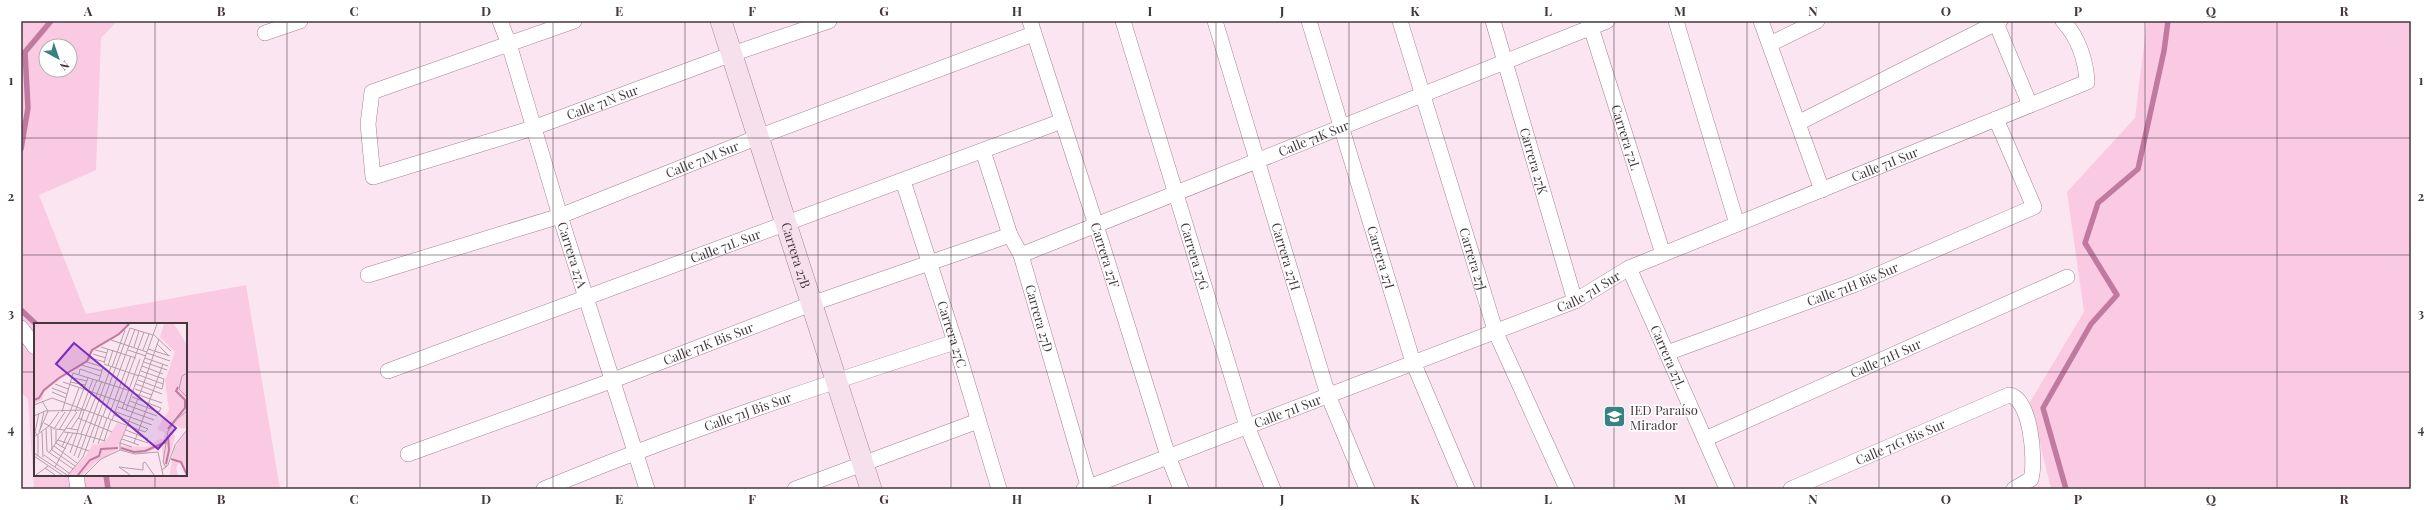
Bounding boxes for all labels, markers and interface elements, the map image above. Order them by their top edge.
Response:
text: A [83,2,93,19]
text: B [217,2,226,19]
text: C [349,2,359,19]
text: D [481,2,491,19]
text: E [615,2,623,19]
text: F [748,2,756,19]
text: G [879,2,889,19]
text: H [1012,2,1022,19]
text: I [1148,2,1153,19]
text: J [1279,2,1285,19]
text: K [1410,2,1420,19]
text: L [1544,2,1552,19]
text: M [1674,2,1686,19]
text: N [1808,2,1818,19]
text: O [1941,2,1951,19]
text: P [2074,2,2083,19]
text: Q [2206,2,2217,19]
text: R [2340,2,2350,19]
north arrow [38,38,78,78]
text: N [57,58,73,74]
text: 1 [9,71,14,88]
text: 1 [2419,71,2424,88]
street label: Calle 71N Sur [564,81,641,123]
street label: Carrera 72L [1608,102,1645,172]
street label: Calle 71K Sur [1275,116,1351,159]
street label: Carrera 27K [1517,126,1552,197]
street label: Calle 71M Sur [663,136,741,181]
street label: Calle 71I Sur [1849,142,1921,185]
text: 2 [8,187,15,204]
text: 2 [2418,187,2425,204]
street label: Carrera 27A [554,220,592,291]
street label: Carrera 27B [778,220,815,290]
street label: Carrera 27F [1088,220,1124,290]
street label: Carrera 27G [1177,220,1214,292]
street label: Carrera 27H [1268,220,1305,292]
street label: Calle 71L Sur [688,224,763,266]
street label: Carrera 27I [1364,224,1399,291]
street label: Carrera 27J [1456,226,1491,292]
street label: Calle 71H Bis Sur [1804,258,1901,309]
street label: Calle 71I Sur [1554,266,1623,315]
street label: Carrera 27D [1022,282,1058,354]
street label: Carrera 27C [934,299,971,370]
text: 3 [8,304,14,321]
text: 3 [2418,304,2424,321]
street label: Calle 71K Bis Sur [660,318,756,368]
street label: Carrera 27L [1647,322,1690,391]
inset map [34,323,187,476]
street label: Calle 71H Sur [1847,334,1924,381]
street label: Calle 71J Bis Sur [702,388,794,434]
street label: Calle 71I Sur [1251,390,1324,431]
place label: IED Paraíso Mirador [1630,401,1698,433]
school or university icon: IED Paraíso Mirador [1602,404,1628,430]
street label: Calle 71G Bis Sur [1852,414,1948,468]
text: 4 [8,420,15,437]
text: 4 [2418,420,2425,437]
text: A [83,490,93,507]
text: B [217,490,226,507]
text: C [349,490,359,507]
text: D [481,490,491,507]
text: E [615,490,623,507]
text: F [748,490,756,507]
text: G [879,490,889,507]
text: H [1012,490,1022,507]
text: I [1148,490,1153,507]
text: J [1279,490,1285,507]
text: K [1410,490,1420,507]
text: L [1544,490,1552,507]
text: M [1674,490,1686,507]
text: N [1808,490,1818,507]
text: O [1941,490,1951,507]
text: P [2074,490,2083,507]
text: Q [2206,490,2217,507]
text: R [2340,490,2350,507]

